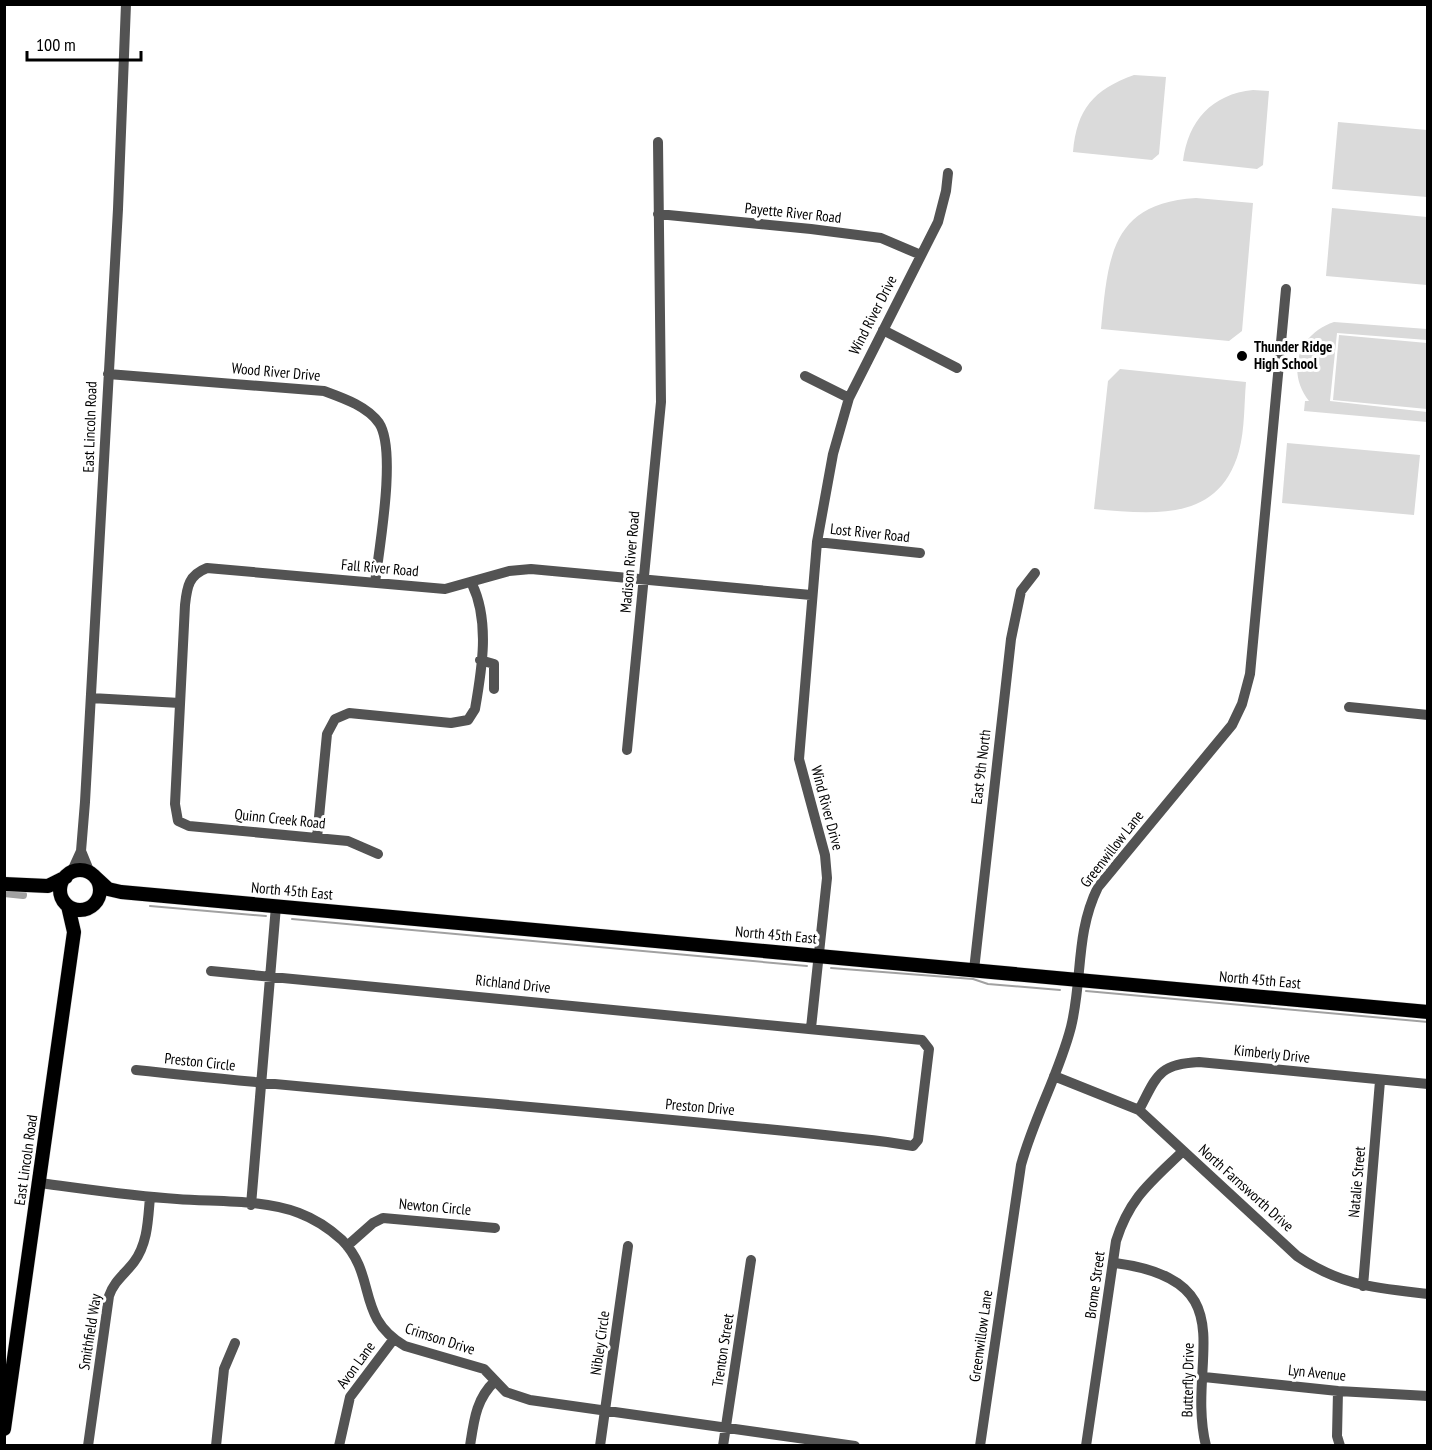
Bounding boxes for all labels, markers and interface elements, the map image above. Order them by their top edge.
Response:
scale bar [27,24,141,62]
text: 100 m [36,33,76,56]
street label: Payette River Road [744,198,842,227]
street label: Wind River Drive [844,272,901,358]
place label: Thunder Ridge High School [1254,337,1333,373]
marker: Thunder Ridge High School [1235,349,1249,363]
street label: Wood River Drive [231,358,321,385]
street label: East Lincoln Road [78,381,101,473]
street label: Madison River Road [616,510,643,614]
street label: Lost River Road [829,519,911,546]
street label: Fall River Road [341,555,420,580]
street label: East 9th North [966,728,995,805]
street label: Wind River Drive [807,764,848,852]
street label: Quinn Creek Road [233,804,327,833]
street label: Greenwillow Lane [1076,806,1148,891]
street label: North 45th East [250,877,334,904]
street label: North 45th East [734,921,818,948]
street label: North 45th East [1218,966,1302,993]
street label: Richland Drive [475,970,552,997]
street label: Kimberly Drive [1233,1040,1311,1067]
street label: Preston Circle [164,1048,236,1075]
street label: Preston Drive [665,1094,735,1119]
street label: East Lincoln Road [10,1113,41,1206]
street label: North Farnsworth Drive [1195,1140,1298,1235]
street label: Natalie Street [1344,1146,1369,1218]
street label: Newton Circle [398,1194,472,1219]
street label: Brome Street [1080,1250,1109,1320]
street label: Greenwillow Lane [965,1289,996,1383]
street label: Smithfield Way [74,1292,105,1371]
street label: Nibley Circle [586,1309,613,1376]
street label: Trenton Street [707,1312,738,1388]
street label: Crimson Drive [403,1318,478,1359]
street label: Avon Lane [332,1337,379,1392]
street label: Butterfly Drive [1177,1342,1198,1417]
street label: Lyn Avenue [1287,1360,1347,1385]

